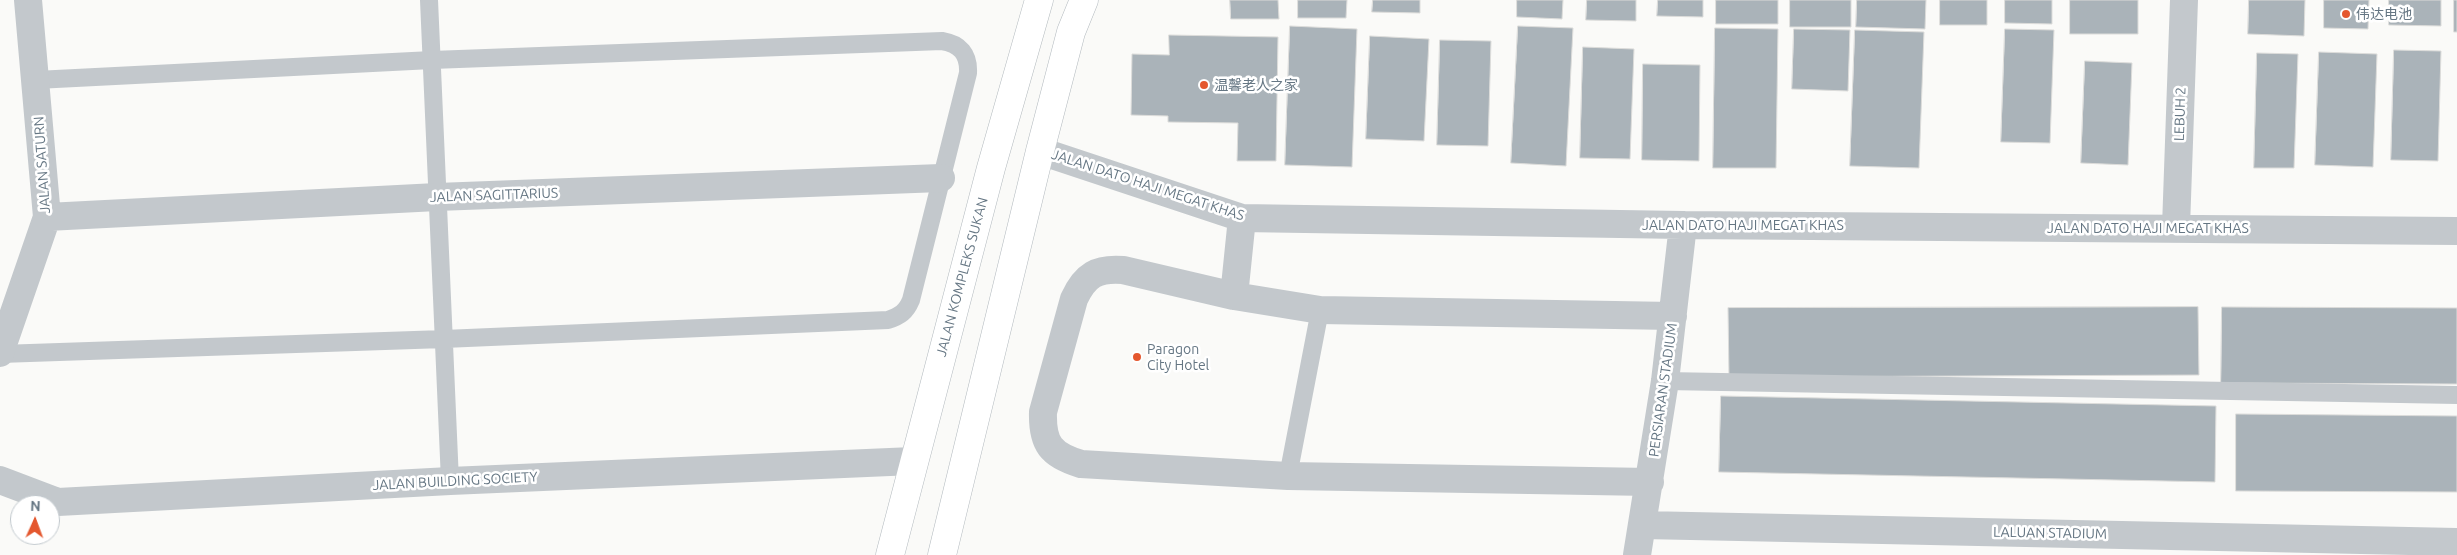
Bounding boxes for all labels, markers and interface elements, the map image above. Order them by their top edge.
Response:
place label: 伟达电池 [2356,6,2412,22]
marker: 伟达电池 [2340,8,2352,20]
place label: 温馨老人之家 [1214,77,1298,93]
marker: 温馨老人之家 [1198,79,1210,91]
street label: LEBUH 2 [2171,87,2189,141]
street label: JALAN SATURN [30,116,54,214]
street label: JALAN DATO HAJI MEGAT KHAS [1049,146,1247,224]
street label: JALAN SAGITTARIUS [430,184,558,206]
street label: JALAN KOMPLEKS SUKAN [933,195,991,359]
street label: JALAN DATO HAJI MEGAT KHAS [1642,217,1844,233]
street label: JALAN DATO HAJI MEGAT KHAS [2047,220,2249,236]
street label: PERSIARAN STADIUM [1645,322,1681,458]
place label: Paragon City Hotel [1147,341,1209,374]
marker: Paragon City Hotel [1131,351,1143,363]
street label: JALAN BUILDING SOCIETY [372,468,538,494]
north arrow [10,495,60,545]
text: N [30,498,41,514]
street label: LALUAN STADIUM [1993,524,2107,542]

